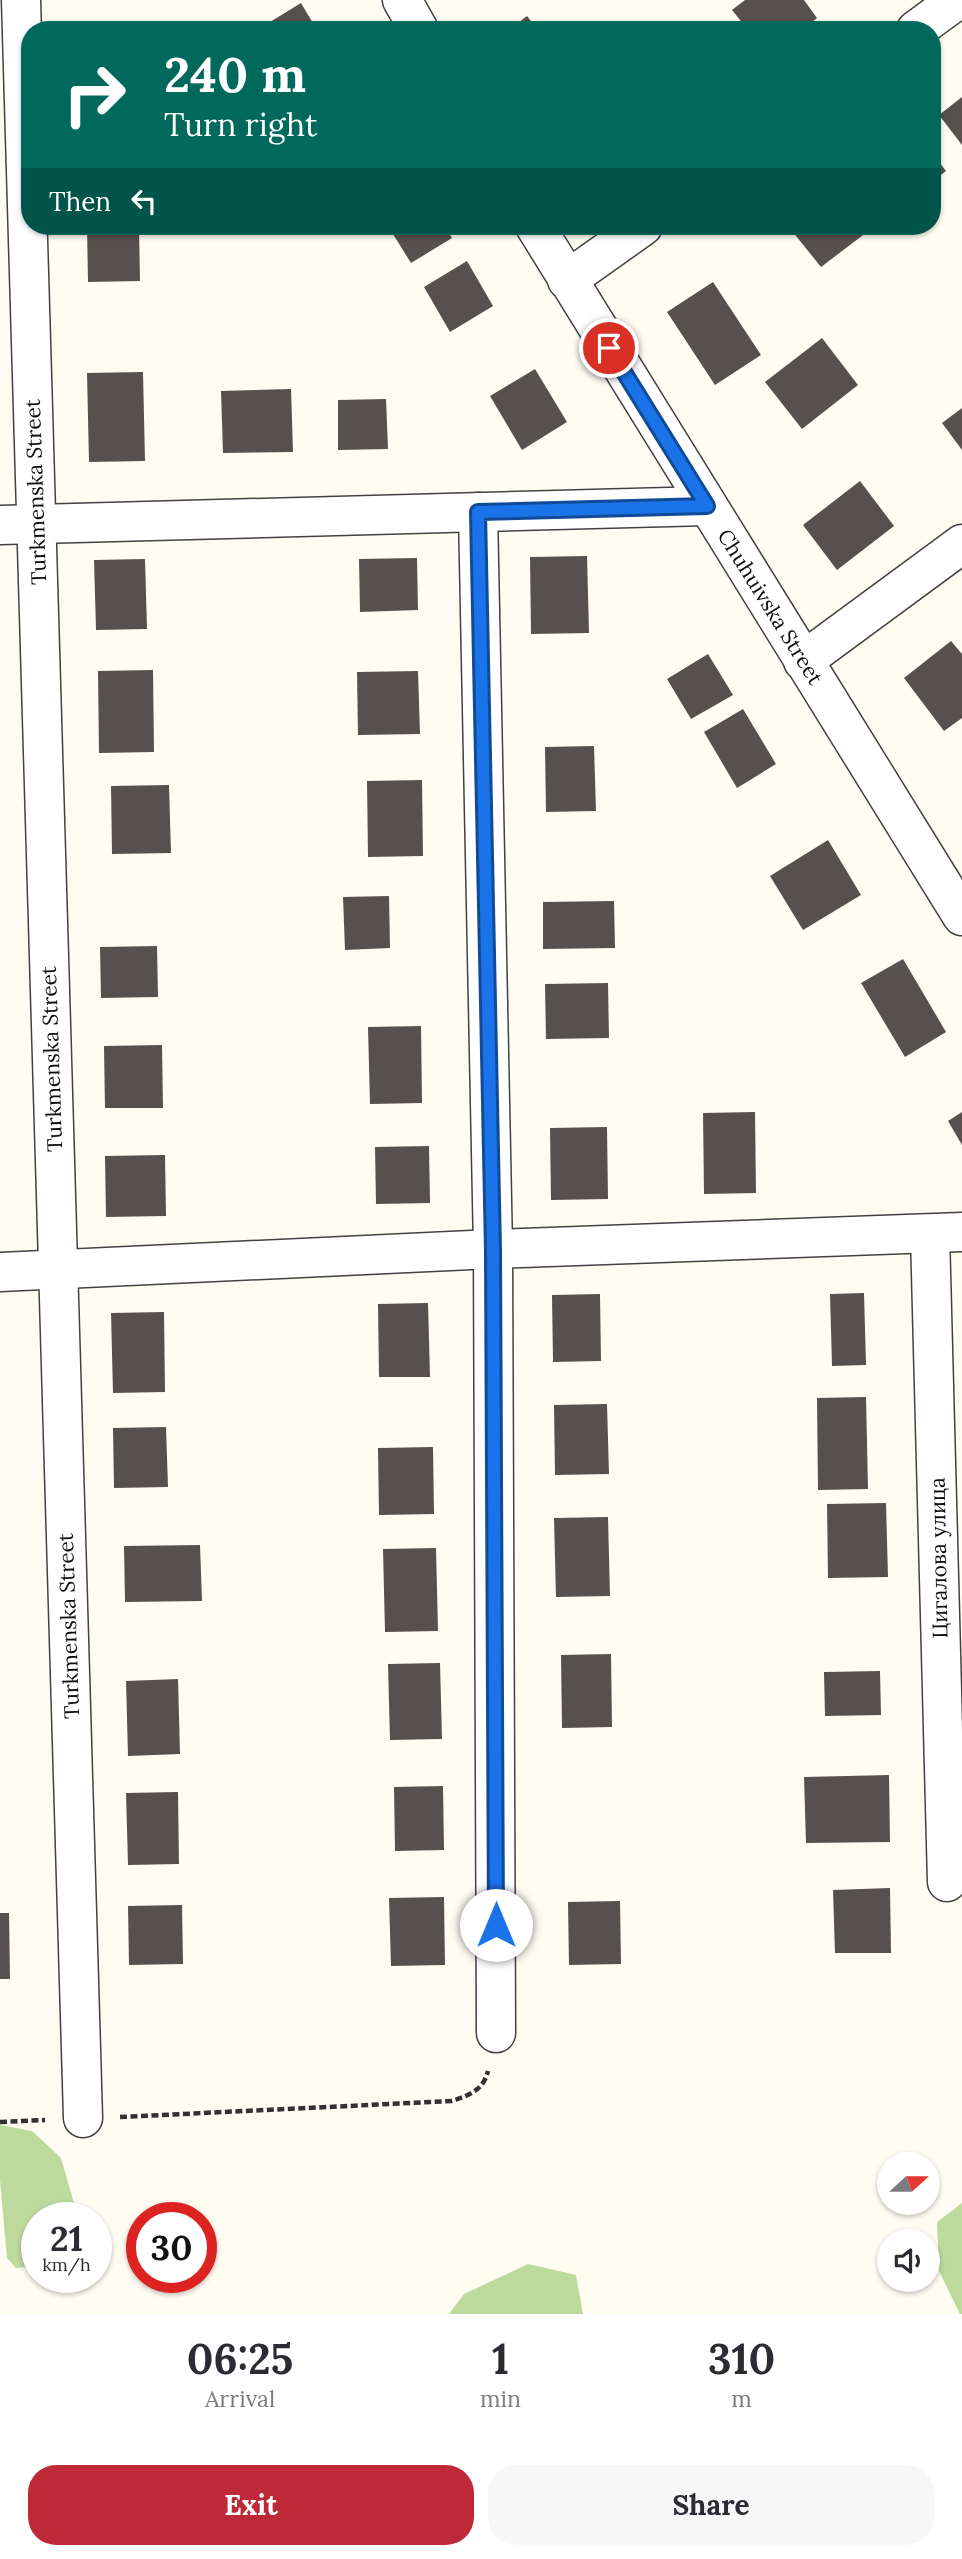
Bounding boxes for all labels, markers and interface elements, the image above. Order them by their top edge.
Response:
text: 240 m [164,43,306,105]
icon: right [49,49,140,140]
text: Turn right [164,104,317,145]
icon: left [125,182,163,220]
text: Then [49,185,111,218]
pin [579,318,639,378]
icon: arrive [590,329,628,367]
street label: Turkmenska Street [19,398,52,585]
street label: Chuhuivska Street [712,524,830,690]
street label: Turkmenska Street [35,965,68,1152]
street label: Цигалова улица [924,1477,953,1639]
street label: Turkmenska Street [52,1532,85,1719]
position arrow [459,1888,533,1962]
north arrow [877,2152,940,2216]
map controls [877,2152,940,2292]
speed limit sign: 30 [126,2202,217,2293]
text: 21 [50,2216,83,2261]
button: sound [877,2229,940,2292]
text: km/h [42,2253,91,2276]
text: 06:25 [187,2332,293,2386]
text: 1 [492,2332,509,2386]
text: 310 [708,2332,775,2386]
text: Arrival [205,2384,275,2413]
text: min [480,2384,521,2413]
text: m [731,2384,752,2413]
button: Exit [28,2465,474,2545]
button: Share [488,2465,934,2545]

